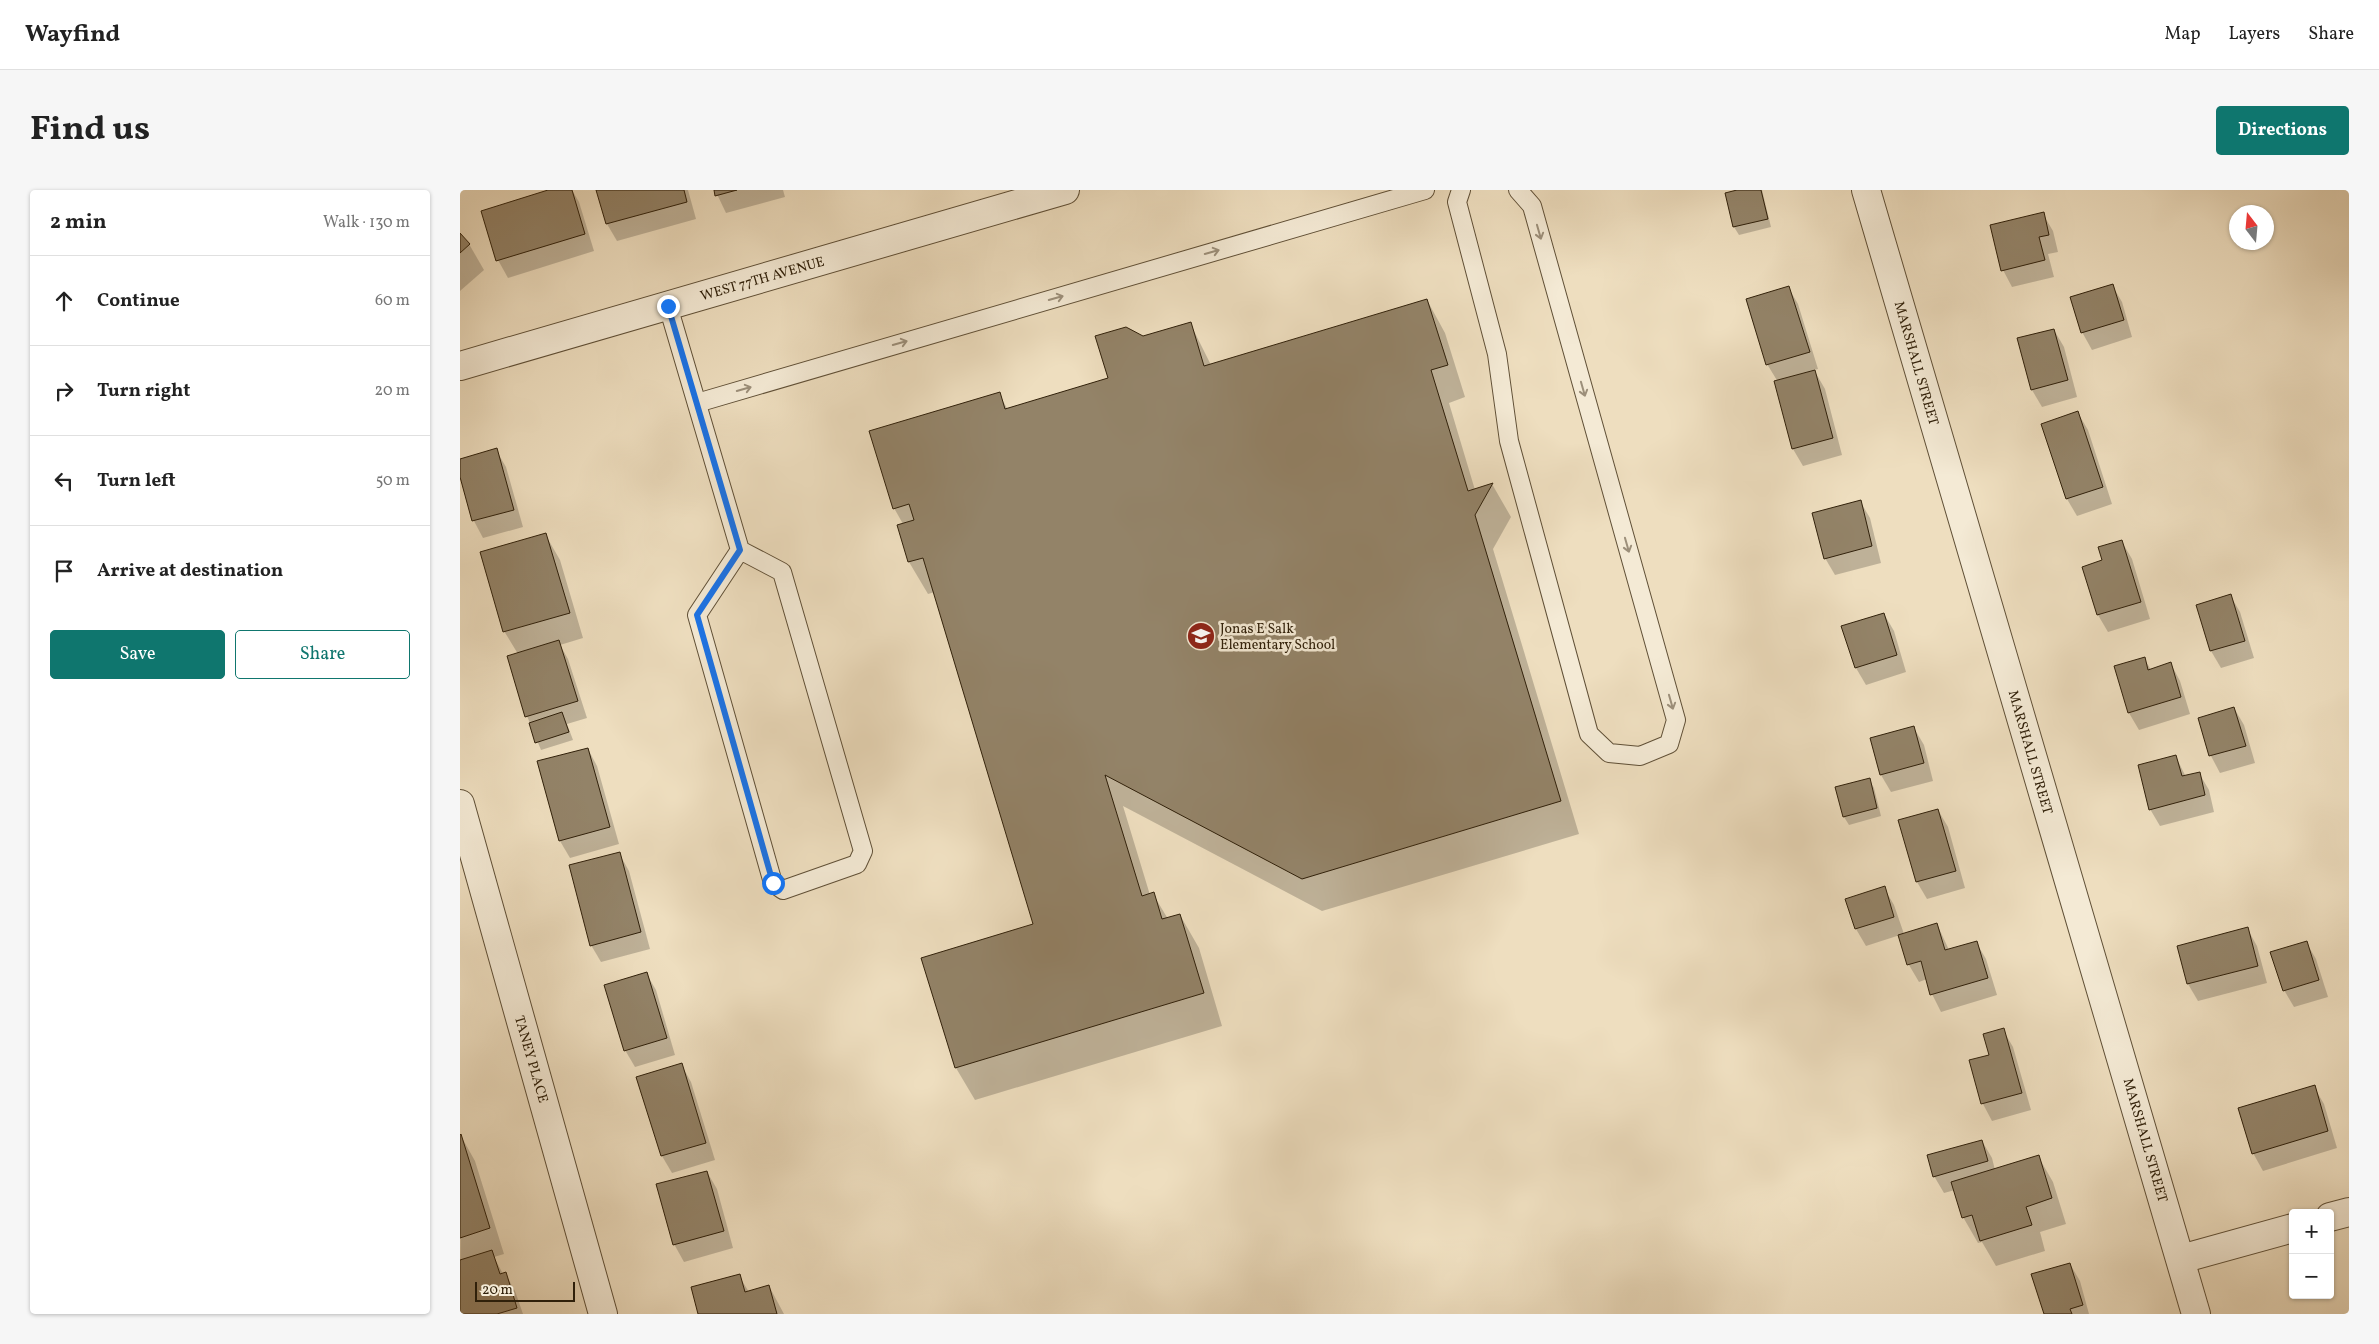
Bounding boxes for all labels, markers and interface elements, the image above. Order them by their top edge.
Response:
text: Wayfind [25,18,120,52]
text: Map [2164,22,2200,47]
text: Layers [2228,22,2280,47]
text: Share [2308,22,2354,47]
text: Find us [30,106,150,154]
button: Directions [2216,106,2349,155]
north arrow [2229,205,2274,250]
text: 2 min [50,208,107,237]
text: Walk · 130 m [323,212,410,234]
one-way arrow [1535,224,1545,240]
one-way arrow [1203,247,1219,257]
street label: WEST 77TH AVENUE [698,253,827,306]
icon: ahead [50,287,78,315]
text: Continue [97,288,180,314]
text: 60 m [375,290,410,312]
one-way arrow [1047,292,1063,302]
route end [657,295,680,318]
street label: MARSHALL STREET [1889,299,1942,428]
one-way arrow [891,338,907,348]
icon: right [50,377,78,405]
text: Turn right [97,378,190,404]
text: 20 m [375,380,410,402]
one-way arrow [1579,381,1589,397]
one-way arrow [735,384,751,393]
icon: left [50,467,78,495]
text: Turn left [97,468,176,494]
text: 50 m [376,470,410,492]
one-way arrow [1623,537,1632,553]
icon: arrive [50,557,78,585]
text: Arrive at destination [97,558,283,584]
place label: Jonas E Salk Elementary School [1220,620,1335,655]
school or university icon: Jonas E Salk Elementary School [1186,621,1216,651]
button: Save [50,630,225,679]
button: Share [235,630,410,679]
street label: MARSHALL STREET [2003,688,2056,817]
one-way arrow [1667,693,1676,709]
route start [762,872,785,895]
street label: TANEY PLACE [509,1014,552,1105]
street label: MARSHALL STREET [2118,1076,2171,1205]
map controls [2289,1209,2334,1299]
button: + [2289,1209,2334,1254]
button: − [2289,1254,2334,1299]
scale bar [475,1279,575,1302]
text: 20 m [482,1281,513,1300]

